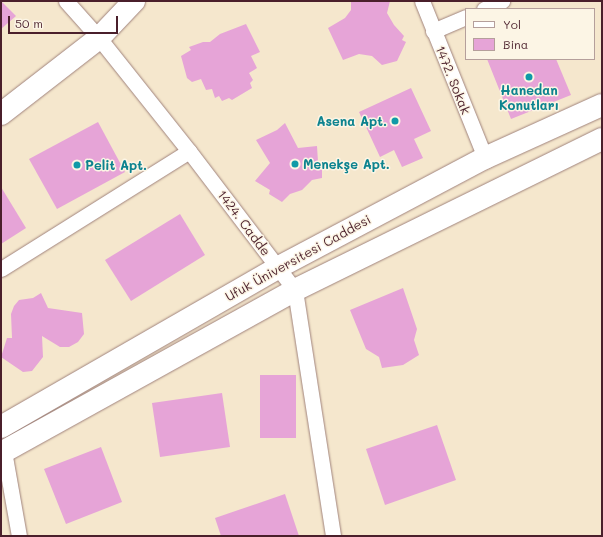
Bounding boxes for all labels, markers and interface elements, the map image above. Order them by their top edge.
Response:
scale bar [10,8,120,34]
legend [465,8,595,60]
text: 50 m [15,15,43,31]
text: Yol [503,16,521,32]
text: Bina [503,36,528,52]
street label: 1472. Sokak [432,43,474,117]
marker: Hanedan Konutları [524,72,534,82]
place label: Hanedan Konutları [499,83,559,114]
place label: Asena Apt. [316,113,387,129]
marker: Asena Apt. [390,116,400,126]
place label: Menekşe Apt. [303,156,390,172]
place label: Pelit Apt. [85,157,147,173]
marker: Menekşe Apt. [290,159,300,169]
marker: Pelit Apt. [72,160,82,170]
street label: 1424. Cadde [214,187,274,259]
street label: Ufuk Üniversitesi Caddesi [223,211,373,305]

